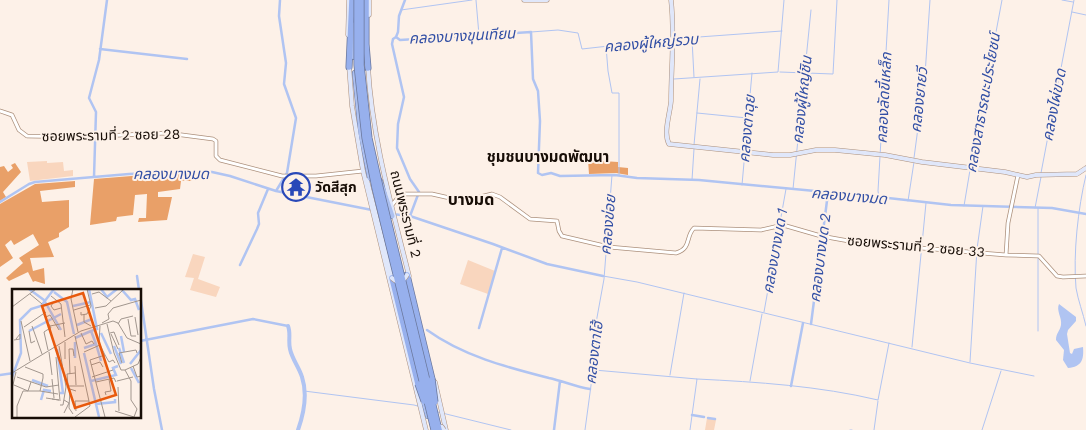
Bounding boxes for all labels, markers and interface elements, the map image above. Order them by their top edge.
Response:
water label: คลองบางขุนเทียน [408,24,517,48]
water label: คลองสาธารณะประโยชน์ [962,29,1005,174]
water label: คลองผู้ใหญ่รวบ [603,30,700,56]
water label: คลองลัดขี้เหล็ก [871,51,895,144]
water label: คลองผู้ใหญ่ชิน [788,54,816,145]
water label: คลองยายวี [907,64,932,134]
water label: คลองไผ่ขวด [1038,66,1070,143]
water label: คลองตาฉุย [735,93,759,164]
street label: ซอยพระรามที่ 2 ซอย 28 [42,124,180,144]
district label: ชุมชนบางมดพัฒนา [487,148,609,166]
water label: คลองบางมด [133,165,210,183]
street label: ถนนพระรามที่ 2 [387,168,427,259]
temple icon: วัดสีสุก [281,172,311,202]
place label: วัดสีสุก [315,179,357,196]
water label: คลองบางมด [810,184,888,208]
district label: บางมด [448,190,494,209]
water label: คลองข่อย [596,193,620,256]
water label: คลองบางมด 1 [759,207,791,295]
water label: คลองบางมด 2 [806,212,834,304]
street label: ซอยพระรามที่ 2 ซอย 33 [847,230,986,260]
inset map [12,289,141,418]
water label: คลองตาโฮ้ [581,318,607,385]

